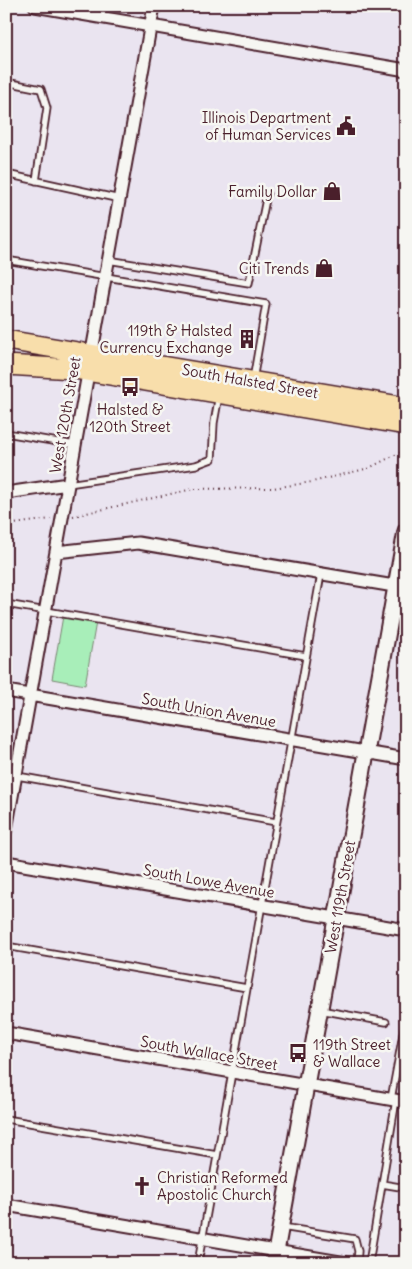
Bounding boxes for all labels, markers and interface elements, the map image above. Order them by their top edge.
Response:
place label: Illinois Department of Human Services [202,108,331,144]
public building icon: Illinois Department of Human Services [335,115,357,137]
shop icon: Family Dollar [321,180,343,202]
place label: Family Dollar [228,182,317,201]
shop icon: Citi Trends [313,257,335,279]
place label: Citi Trends [239,259,309,278]
place label: 119th & Halsted Currency Exchange [100,321,232,357]
building icon: 119th & Halsted Currency Exchange [236,328,258,350]
street label: West 120th Street [45,355,85,475]
street label: South Halsted Street [181,360,319,402]
bus stop icon: Halsted & 120th Street [119,376,141,398]
place label: Halsted & 120th Street [89,400,171,436]
street label: South Union Avenue [140,689,278,731]
street label: West 119th Street [321,839,359,955]
street label: South Lowe Avenue [142,860,276,902]
street label: South Wallace Street [139,1032,279,1074]
place label: 119th Street & Wallace [313,1035,391,1071]
bus stop icon: 119th Street & Wallace [287,1042,309,1064]
place label: Christian Reformed Apostolic Church [157,1168,288,1204]
church icon: Christian Reformed Apostolic Church [131,1175,153,1197]

